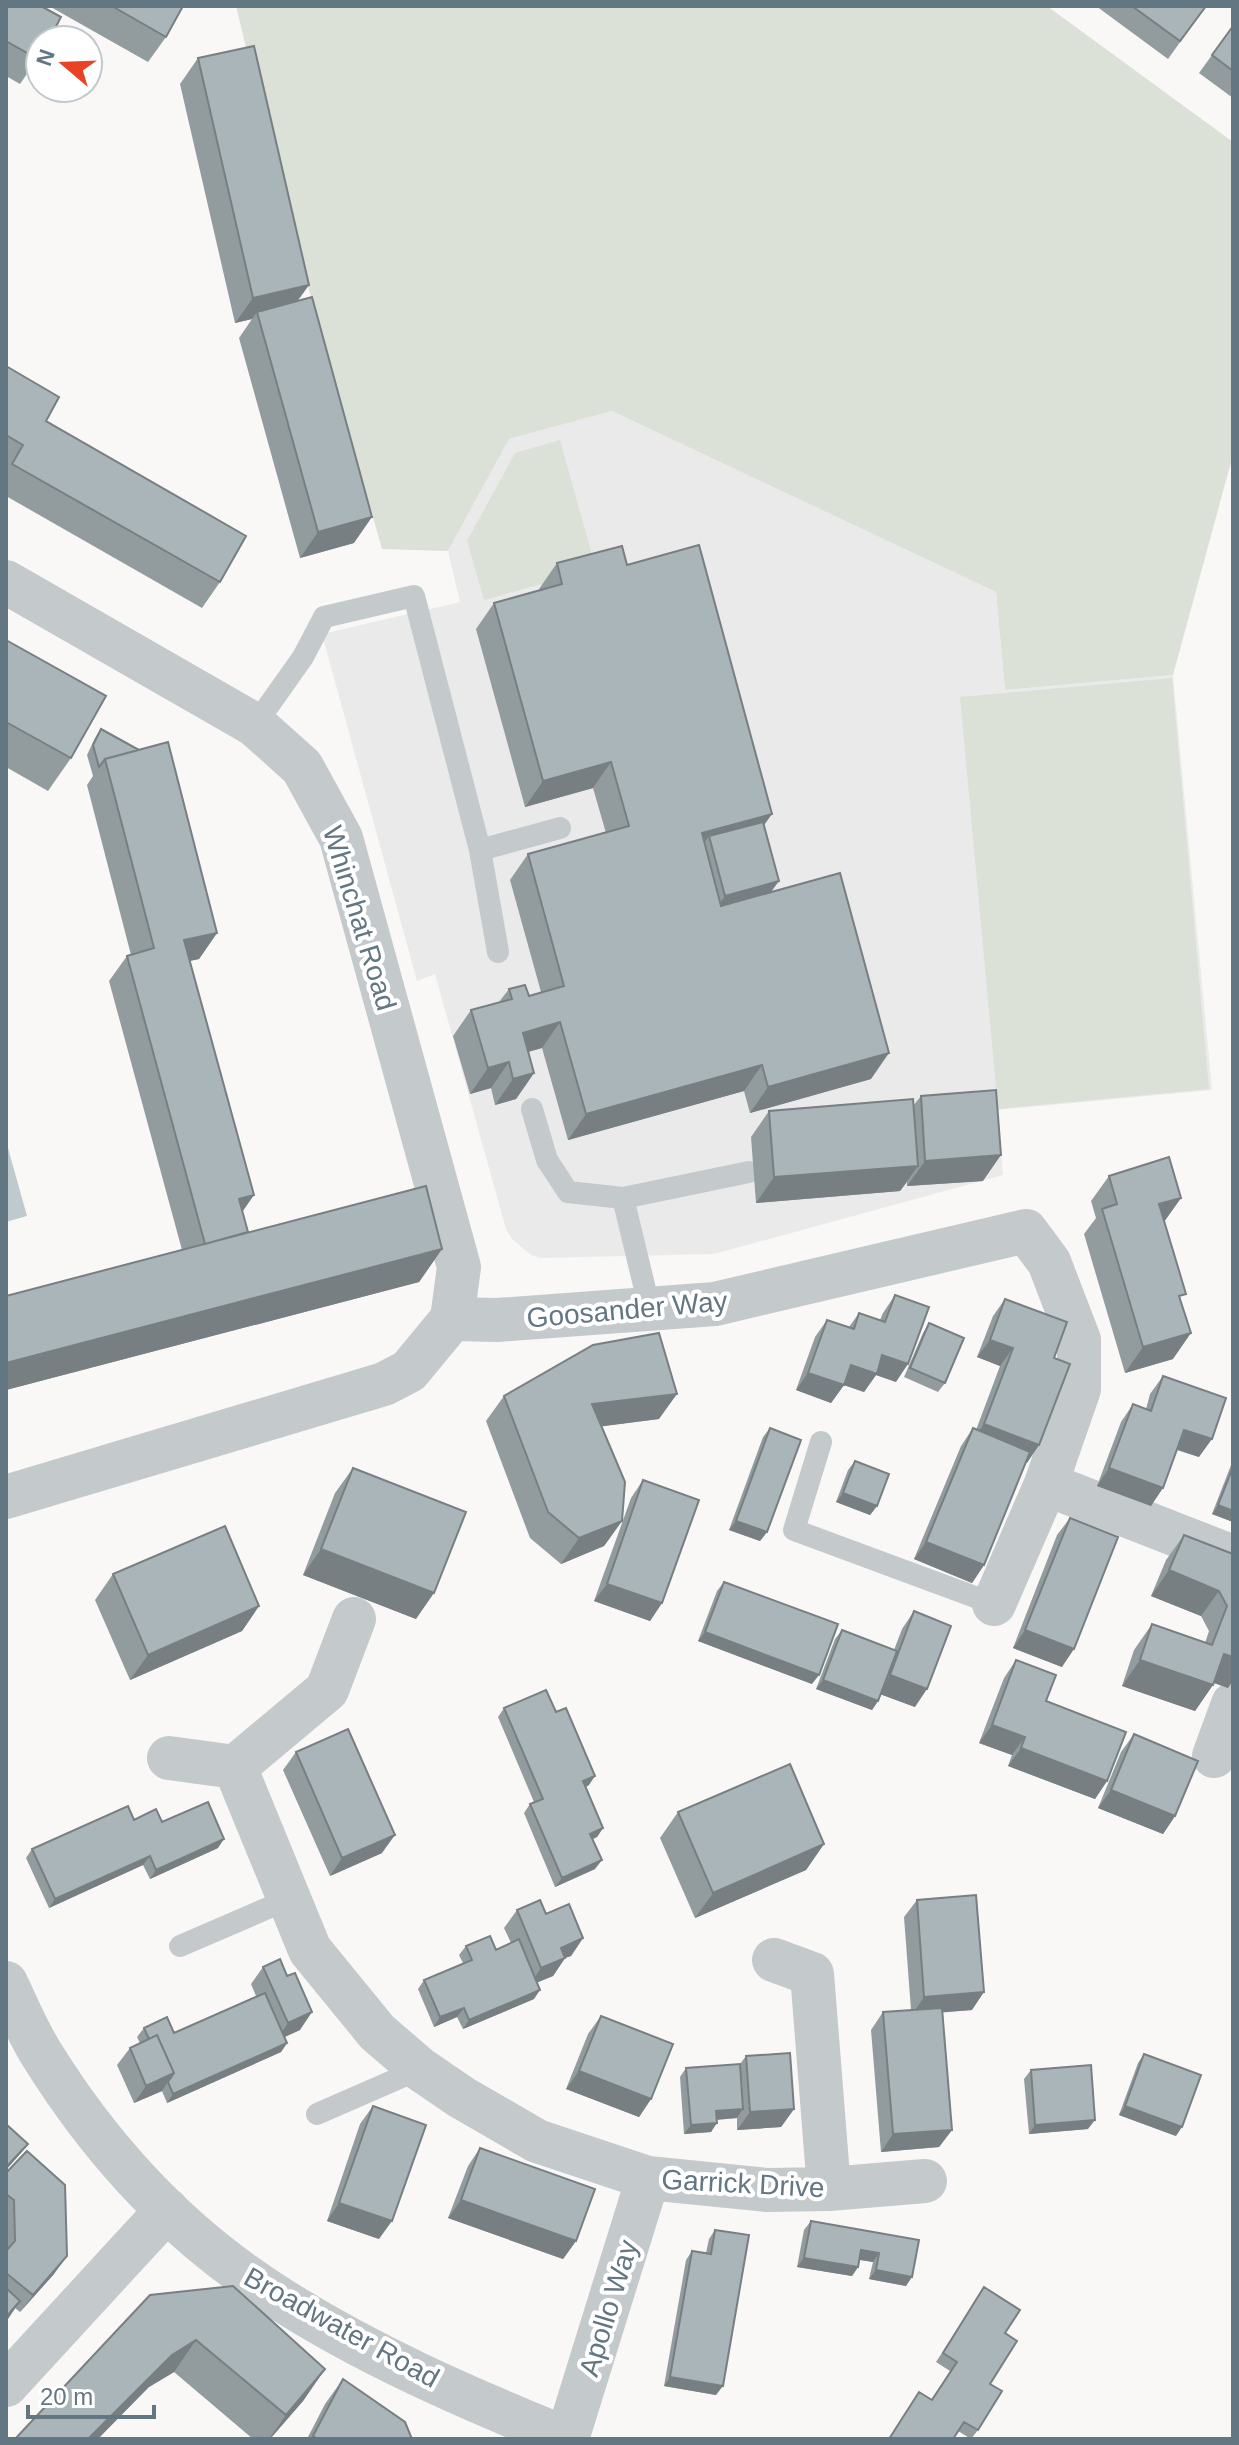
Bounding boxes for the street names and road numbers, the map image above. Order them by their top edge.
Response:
street label: Whinchat Road [317,822,402,1014]
street label: Goosander Way [525,1285,729,1334]
street label: Garrick Drive [661,2164,825,2203]
street label: Apollo Way [573,2236,644,2380]
street label: Broadwater Road [239,2261,445,2394]

